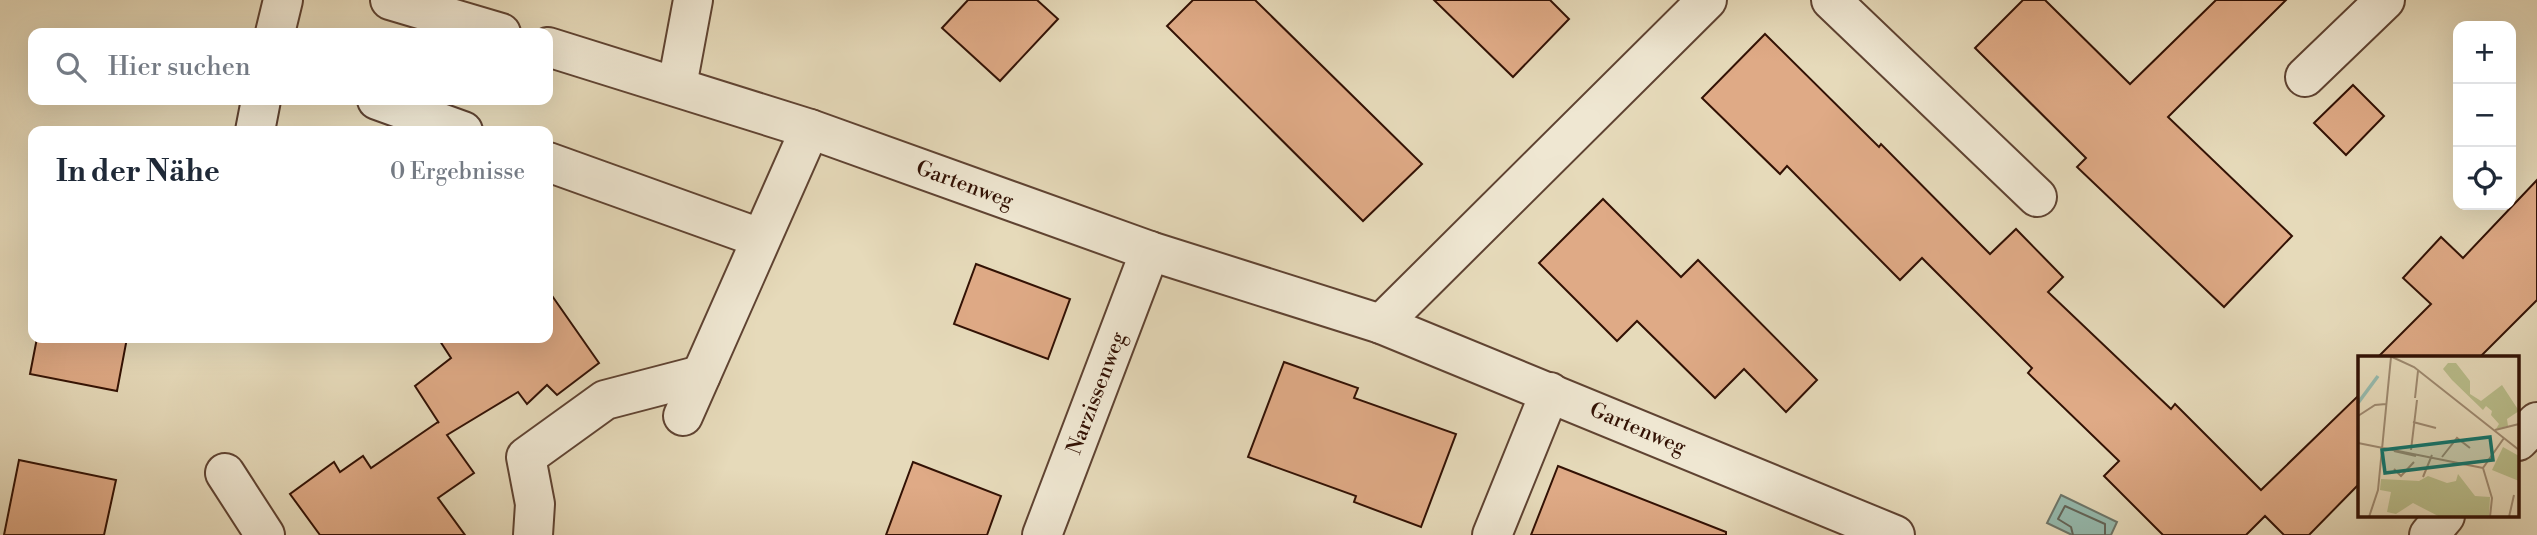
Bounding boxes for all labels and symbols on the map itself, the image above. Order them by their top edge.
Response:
street label: Gartenweg [912,155,1017,215]
street label: Narzissenweg [1062,328,1132,458]
inset map [2358,356,2520,518]
street label: Gartenweg [1586,397,1690,461]

